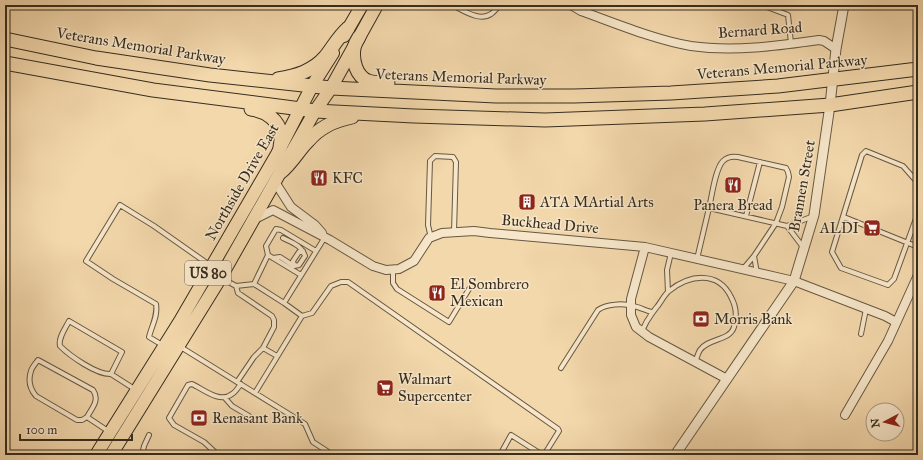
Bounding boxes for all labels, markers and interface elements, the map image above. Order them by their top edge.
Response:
street label: Bernard Road [717,18,803,42]
street label: Veterans Memorial Parkway [54,24,228,68]
street label: Veterans Memorial Parkway [695,50,869,84]
street label: Veterans Memorial Parkway [374,65,548,89]
street label: Northside Drive East [201,120,283,244]
street label: Brannen Street [785,138,819,233]
restaurant icon: KFC [309,168,329,188]
place label: KFC [332,169,363,187]
restaurant icon: Panera Bread [723,175,743,195]
building icon: ATA MArtial Arts [517,192,537,212]
place label: ATA MArtial Arts [539,193,654,211]
place label: Panera Bread [693,196,773,214]
street label: Buckhead Drive [501,211,599,237]
supermarket icon: ALDI [862,218,882,238]
place label: ALDI [819,219,859,237]
road number: US 80 [185,261,231,285]
place label: El Sombrero Mexican [450,275,529,310]
restaurant icon: El Sombrero Mexican [427,283,447,303]
bank icon: Morris Bank [691,309,711,329]
place label: Morris Bank [714,310,792,328]
place label: Walmart Supercenter [398,370,472,405]
supermarket icon: Walmart Supercenter [375,378,395,398]
north arrow [865,402,905,442]
bank icon: Renasant Bank [189,408,209,428]
place label: Renasant Bank [212,409,303,427]
scale bar [20,416,132,442]
text: N [868,417,883,429]
text: 100 m [26,423,57,437]

